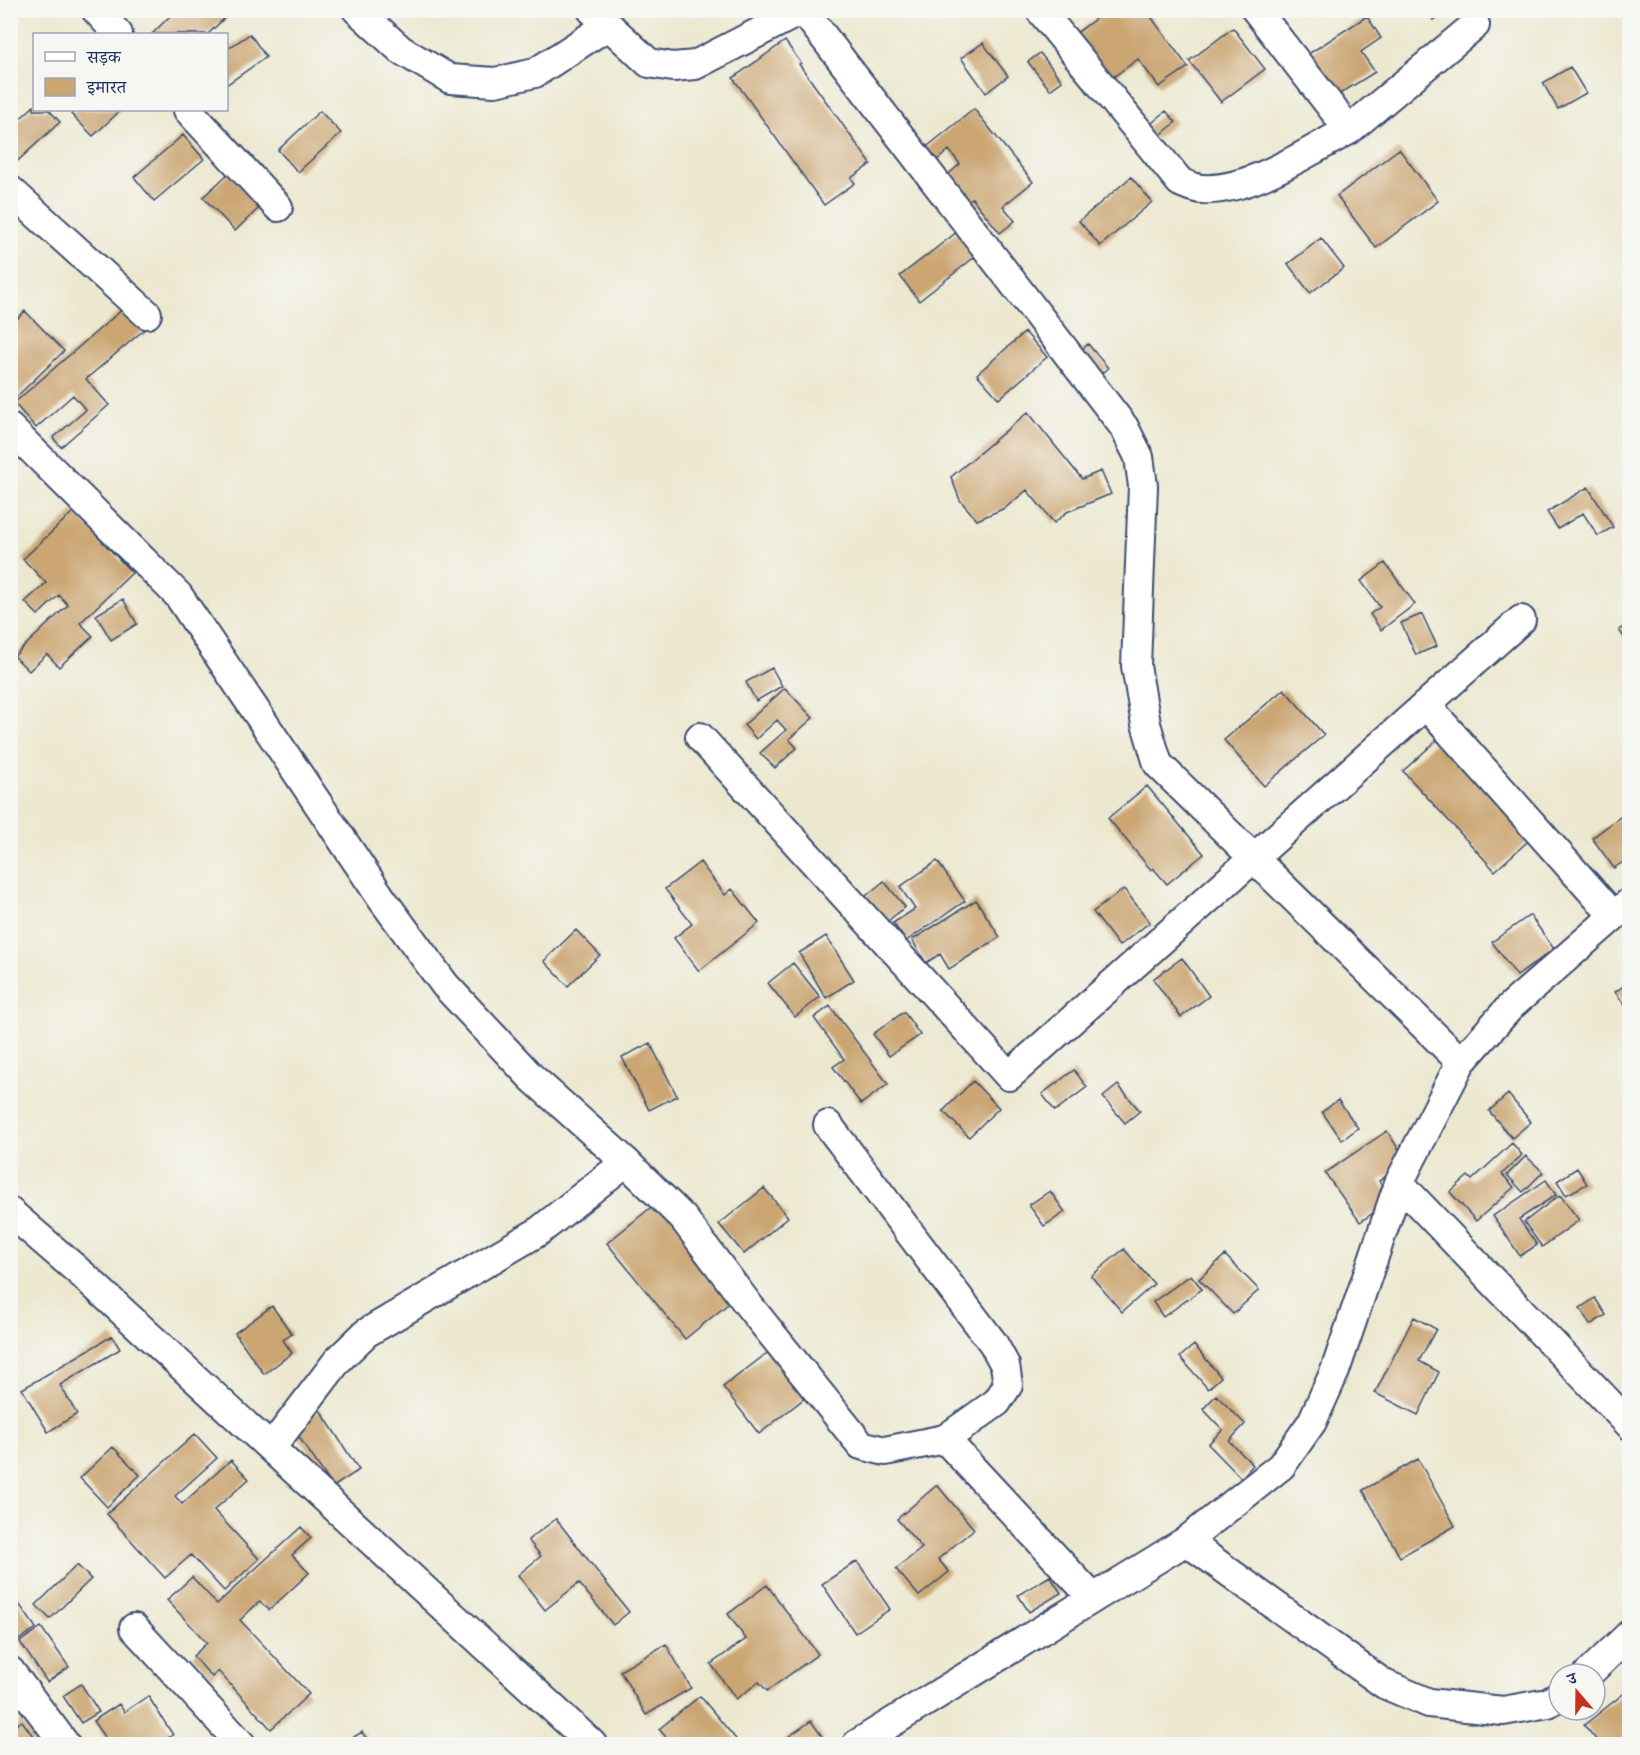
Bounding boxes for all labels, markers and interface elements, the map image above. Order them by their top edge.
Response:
legend [33,33,228,111]
text: सड़क [86,47,122,69]
text: इमारत [86,77,127,99]
north arrow [1547,1662,1607,1722]
text: उ [1564,1667,1581,1690]

